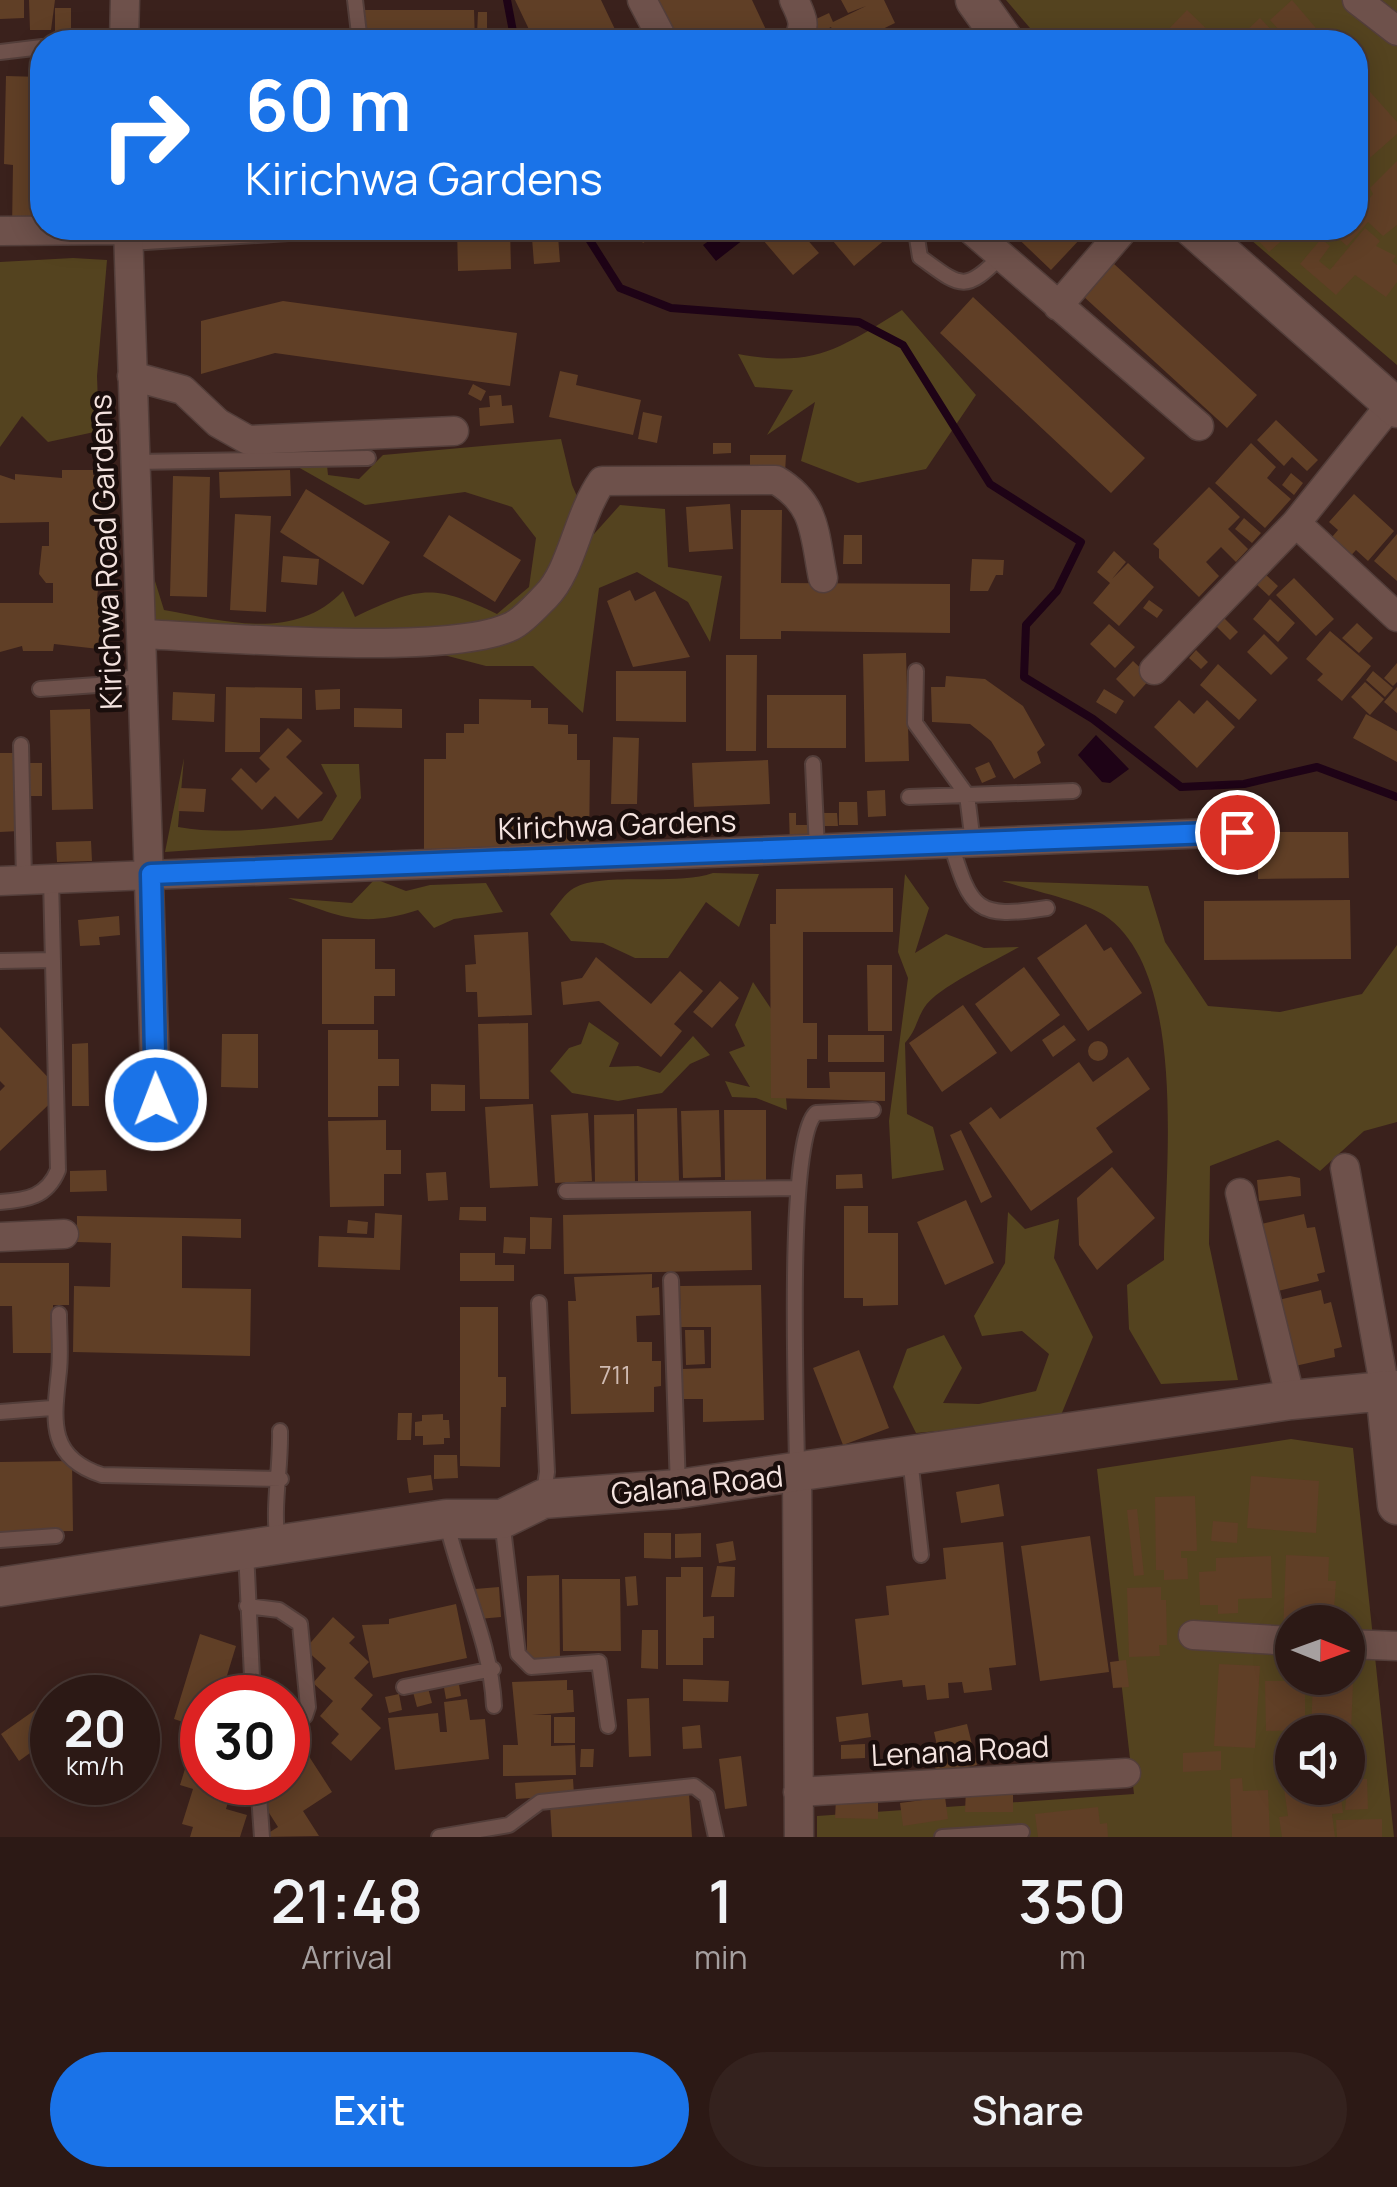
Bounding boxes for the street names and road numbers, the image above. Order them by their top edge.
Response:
street label: Kirichwa Road Gardens [79,394,131,710]
street label: Kirichwa Gardens [497,799,737,849]
street label: Galana Road [609,1455,785,1513]
street label: Lenana Road [870,1725,1050,1775]

